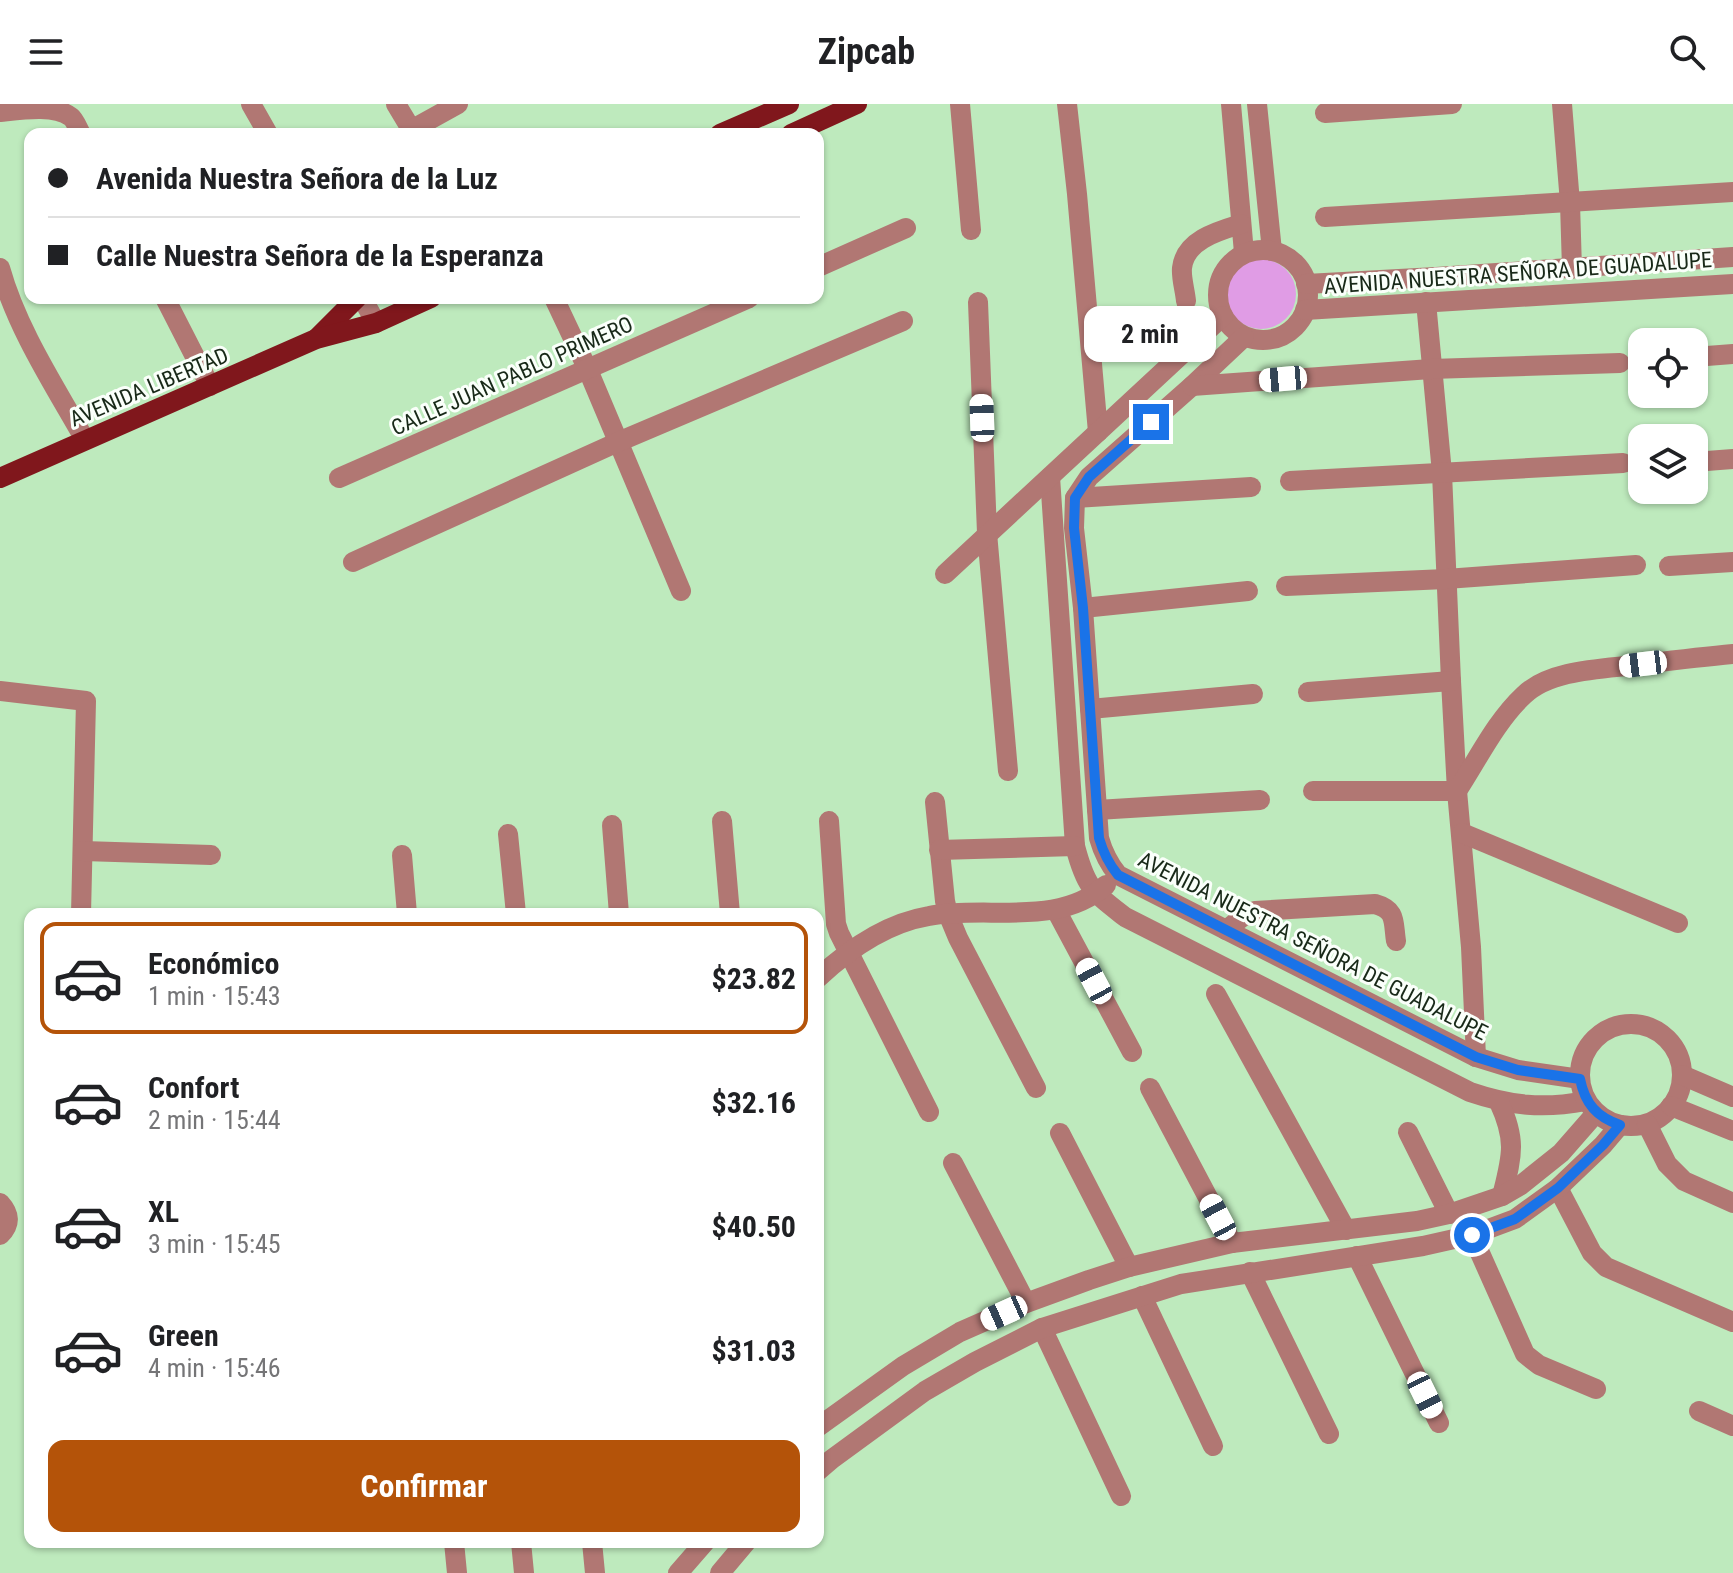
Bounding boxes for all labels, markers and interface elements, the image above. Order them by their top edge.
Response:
icon: menu [24,30,68,74]
icon: search [1665,30,1709,74]
text: Zipcab [818,31,915,73]
text: Avenida Nuestra Señora de la Luz [96,161,498,196]
text: Calle Nuestra Señora de la Esperanza [96,238,544,273]
street label: AVENIDA NUESTRA SEÑORA DE GUADALUPE [1323,247,1713,299]
callout: 2 min [1085,306,1217,362]
street label: CALLE JUAN PABLO PRIMERO [387,311,637,441]
text: 2 min [1121,319,1179,349]
map controls [1628,328,1708,504]
button: locate [1628,328,1708,408]
street label: AVENIDA LIBERTAD [66,342,232,432]
car [1258,365,1308,393]
car [969,394,995,442]
route end [1133,404,1169,440]
button: layers [1628,424,1708,504]
car [1618,649,1668,679]
street label: AVENIDA NUESTRA SEÑORA DE GUADALUPE [1134,847,1492,1045]
icon: car [52,942,124,1014]
text: Económico [148,946,279,981]
car [1072,954,1116,1008]
text: $23.82 [711,961,796,996]
text: 1 min · 15:43 [148,981,281,1011]
icon: car [52,1066,124,1138]
text: Confort [148,1070,239,1105]
text: $32.16 [711,1085,796,1120]
text: 2 min · 15:44 [148,1105,281,1135]
icon: car [52,1190,124,1262]
car [1196,1190,1240,1244]
text: XL [148,1194,179,1229]
text: $40.50 [711,1209,796,1244]
route start [1454,1217,1490,1253]
text: 3 min · 15:45 [148,1229,281,1259]
car [977,1292,1031,1334]
icon: car [52,1314,124,1386]
text: Green [148,1318,219,1353]
text: $31.03 [711,1333,796,1368]
text: 4 min · 15:46 [148,1353,281,1383]
car [1404,1368,1446,1422]
button: Confirmar [48,1440,800,1532]

